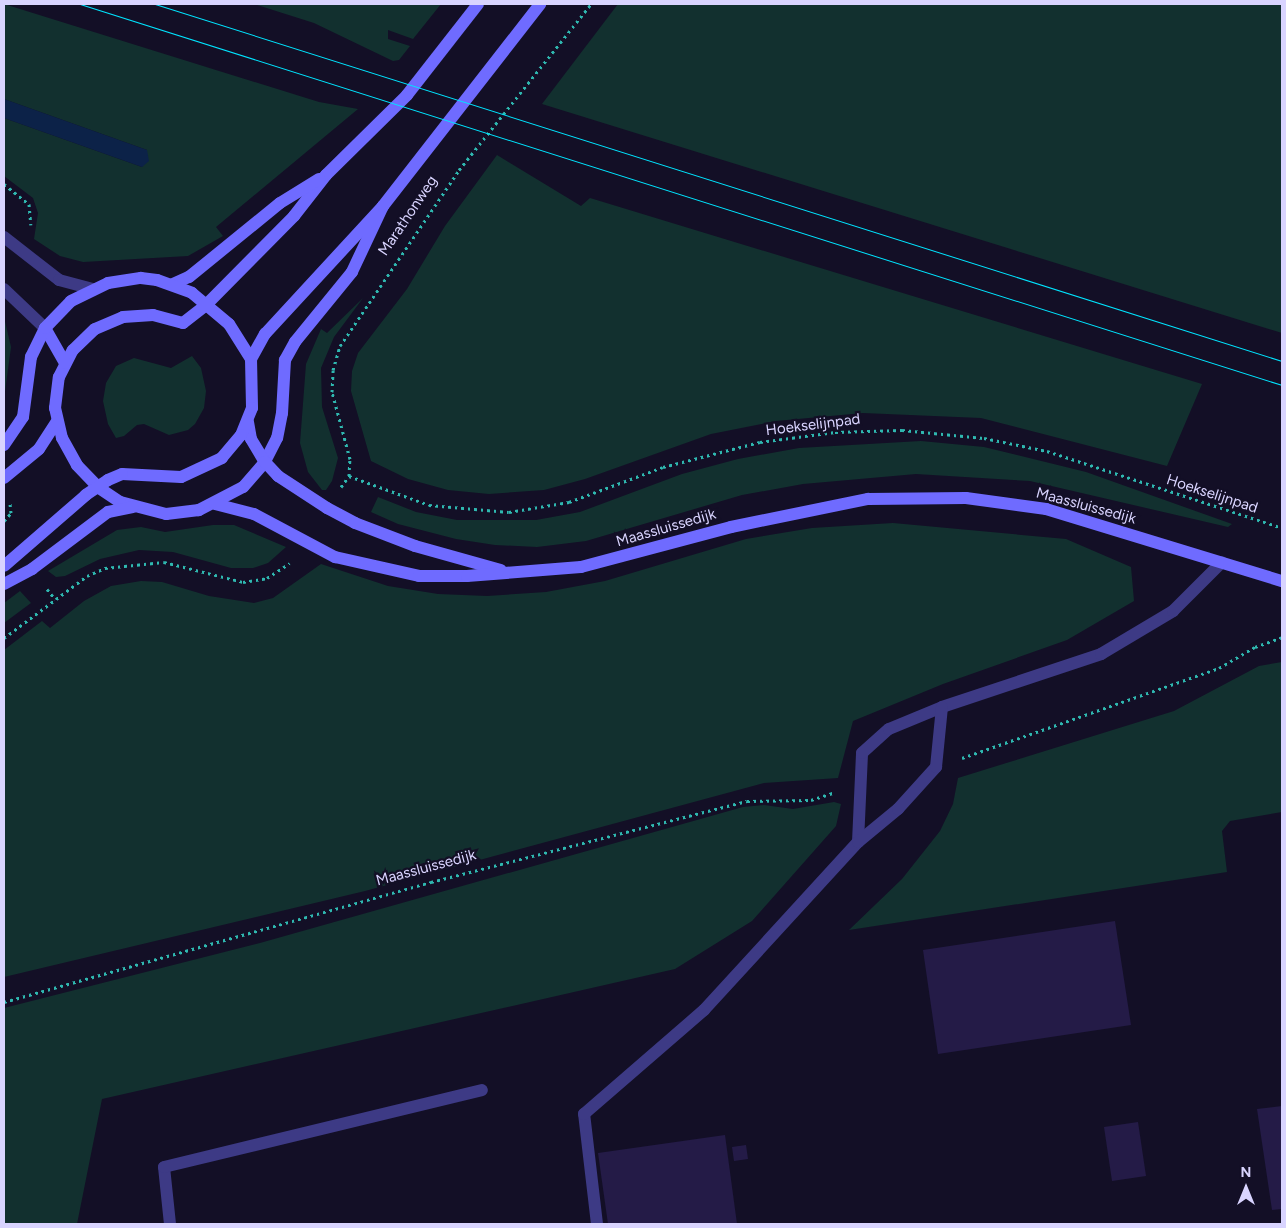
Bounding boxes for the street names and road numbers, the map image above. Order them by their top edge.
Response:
street label: Marathonweg [375,173,441,259]
street label: Hoekselijnpad [765,410,861,440]
street label: Hoekselijnpad [1164,471,1260,517]
street label: Maassluissedijk [1034,484,1138,528]
street label: Maassluissedijk [614,505,718,551]
street label: Maassluissedijk [374,846,478,890]

